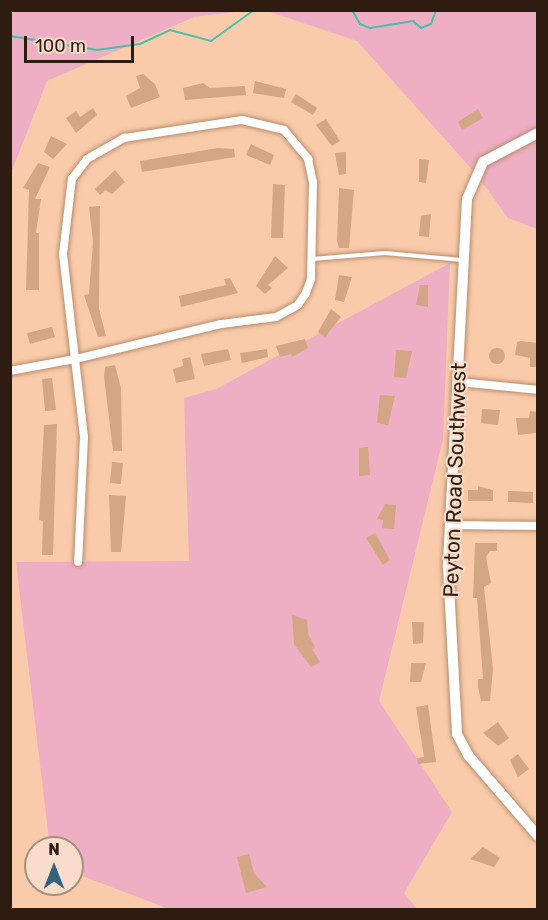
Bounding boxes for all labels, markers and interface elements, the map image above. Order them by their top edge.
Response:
scale bar [27,24,136,62]
text: 100 m [35,35,86,57]
street label: Peyton Road Southwest [438,362,472,598]
north arrow [24,836,84,896]
text: N [48,840,60,859]

